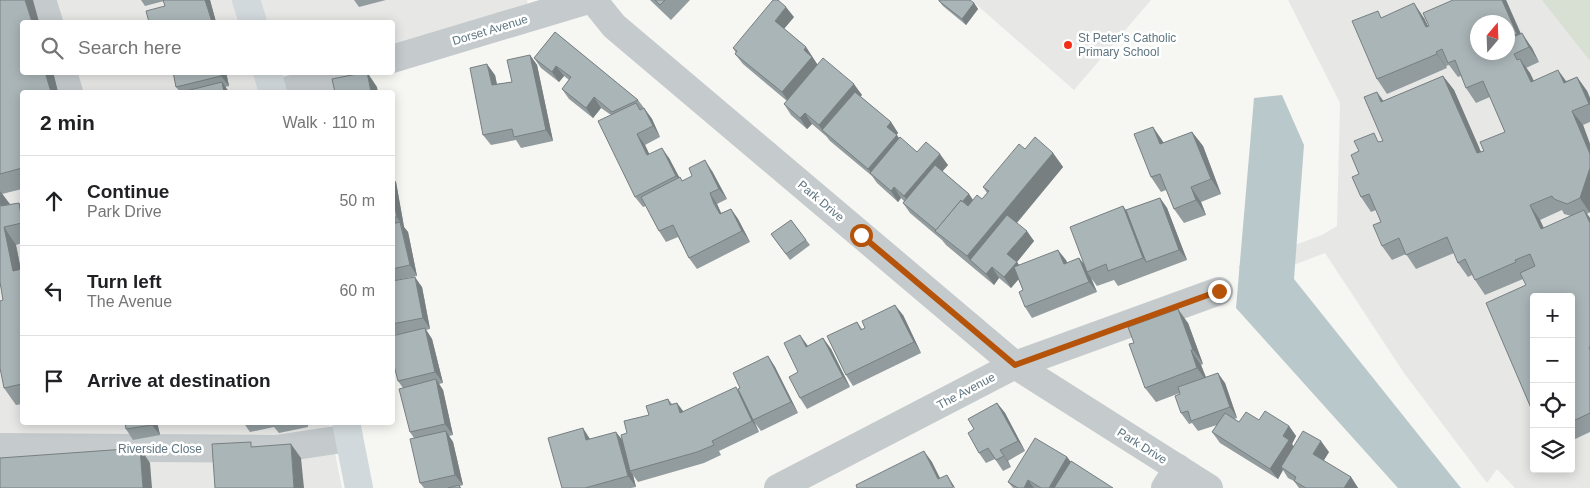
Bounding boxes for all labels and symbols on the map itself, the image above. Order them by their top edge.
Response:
street label: Dorset Avenue [450,12,530,48]
north arrow [1470,15,1515,60]
place label: St Peter's Catholic Primary School [1078,31,1176,59]
marker: St Peter's Catholic Primary School [1062,39,1074,51]
street label: Park Drive [795,178,847,225]
route start [850,224,873,247]
route end [1208,280,1231,303]
street label: The Avenue [935,370,998,412]
street label: Park Drive [1115,425,1170,467]
street label: Riverside Close [118,442,202,456]

